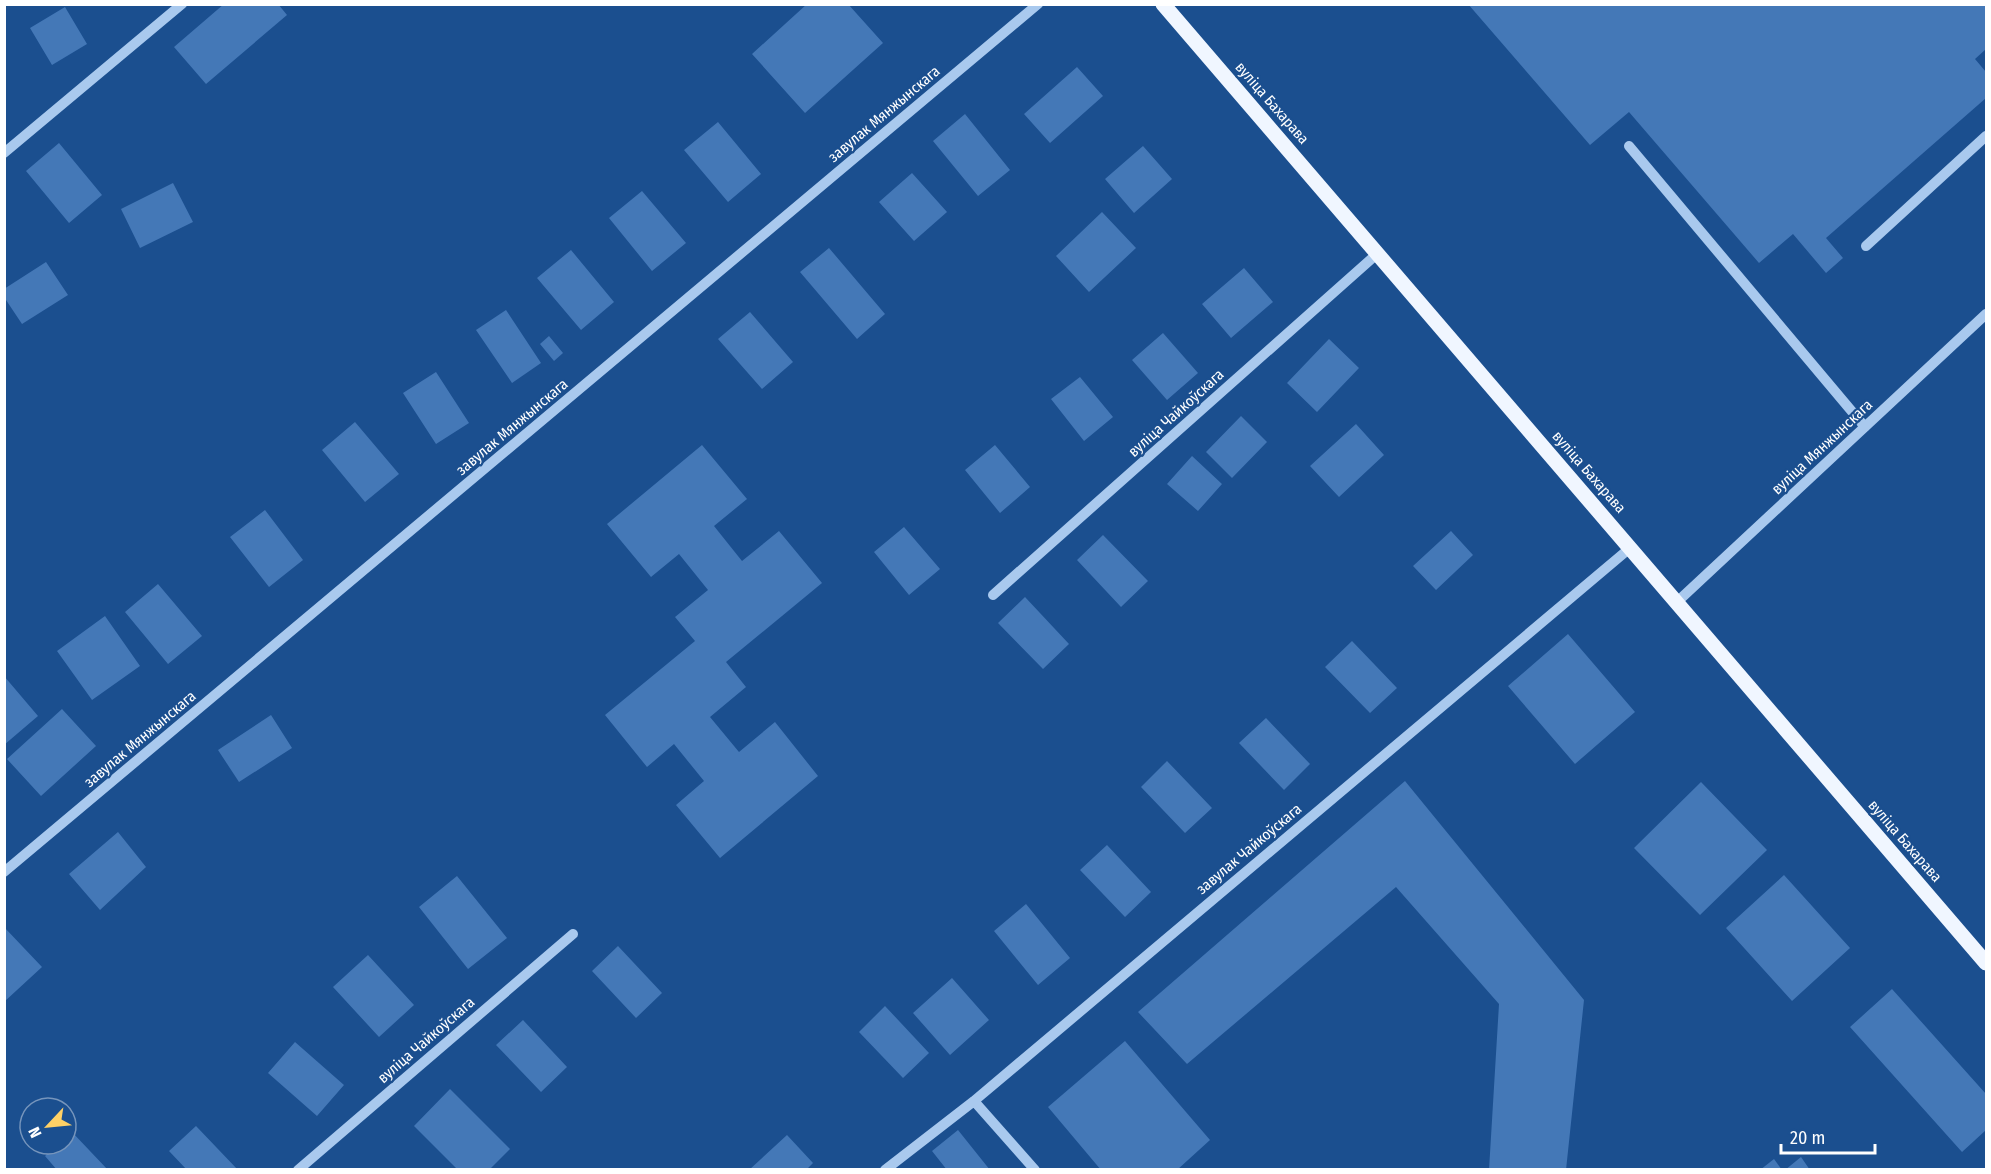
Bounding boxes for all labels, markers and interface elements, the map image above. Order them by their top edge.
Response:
street label: вуліца Бахарава [1231,58,1313,148]
street label: завулак Мянжынскага [825,62,943,166]
street label: вуліца Чайкоўскага [1125,365,1227,461]
street label: завулак Мянжынскага [453,375,571,479]
street label: вуліца Мянжынскага [1768,396,1876,498]
street label: вуліца Бахарава [1548,427,1630,517]
street label: завулак Мянжынскага [81,687,199,791]
street label: вуліца Бахарава [1864,796,1946,886]
street label: завулак Чайкоўскага [1193,800,1305,898]
street label: вуліца Чайкоўскага [374,993,478,1087]
north arrow [18,1096,78,1156]
scale bar [1781,1117,1876,1155]
text: N [24,1124,46,1141]
text: 20 m [1790,1127,1825,1149]

